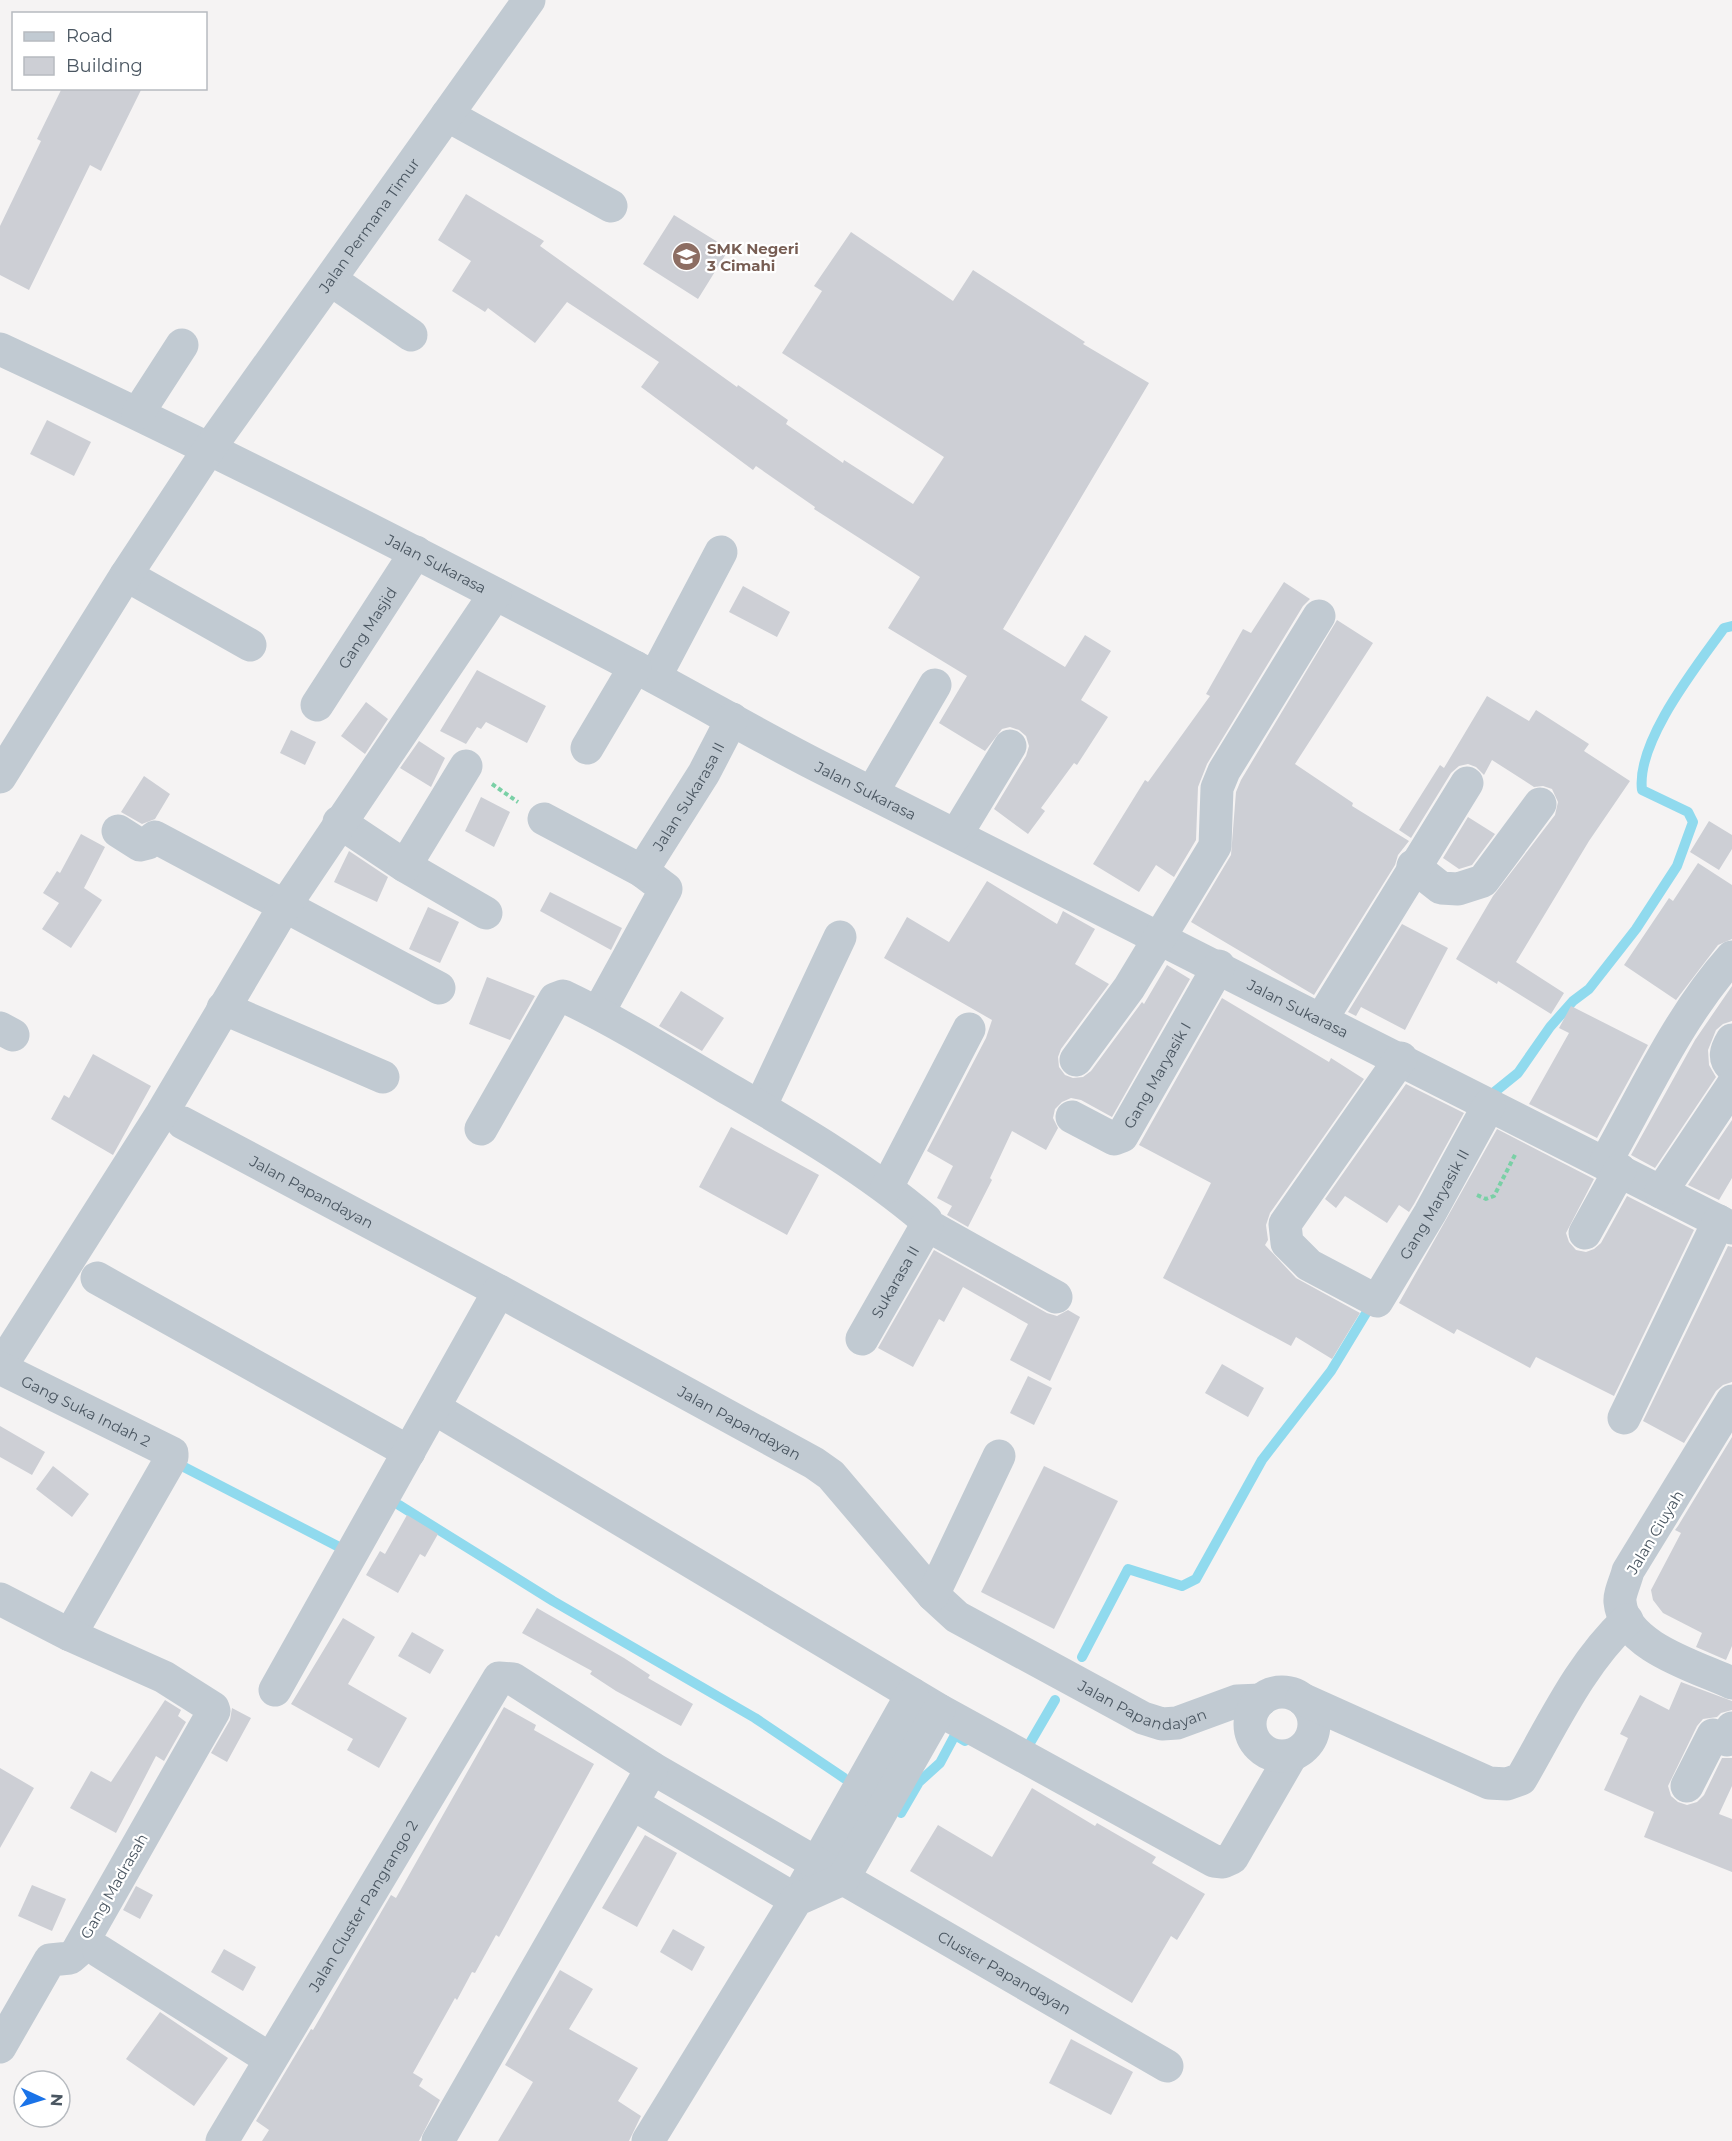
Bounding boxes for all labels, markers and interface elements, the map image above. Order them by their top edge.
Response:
legend [12,12,207,90]
text: Road [66,25,113,47]
text: Building [66,55,143,77]
street label: Jalan Permana Timur [313,154,423,297]
place label: SMK Negeri 3 Cimahi [706,239,799,275]
school or university icon: SMK Negeri 3 Cimahi [670,241,702,273]
street label: Jalan Sukarasa [382,529,490,597]
street label: Gang Masjid [334,583,400,672]
street label: Jalan Sukarasa II [647,738,728,855]
street label: Jalan Sukarasa [811,756,920,824]
street label: Jalan Sukarasa [1243,974,1352,1041]
street label: Gang Maryasik I [1119,1019,1195,1132]
street label: Gang Maryasik II [1395,1146,1473,1263]
street label: Jalan Papandayan [246,1150,377,1232]
street label: Sukarasa II [867,1242,923,1321]
street label: Gang Suka Indah 2 [18,1371,154,1451]
street label: Jalan Papandayan [674,1381,804,1464]
street label: Jalan Ciuyah [1622,1486,1688,1578]
street label: Jalan Papandayan [1074,1675,1209,1733]
street label: Jalan Cluster Pangrango 2 [304,1817,421,1996]
street label: Gang Madrasah [76,1830,152,1942]
street label: Cluster Papandayan [934,1926,1075,2018]
north arrow [12,2069,72,2129]
text: N [47,2093,66,2107]

